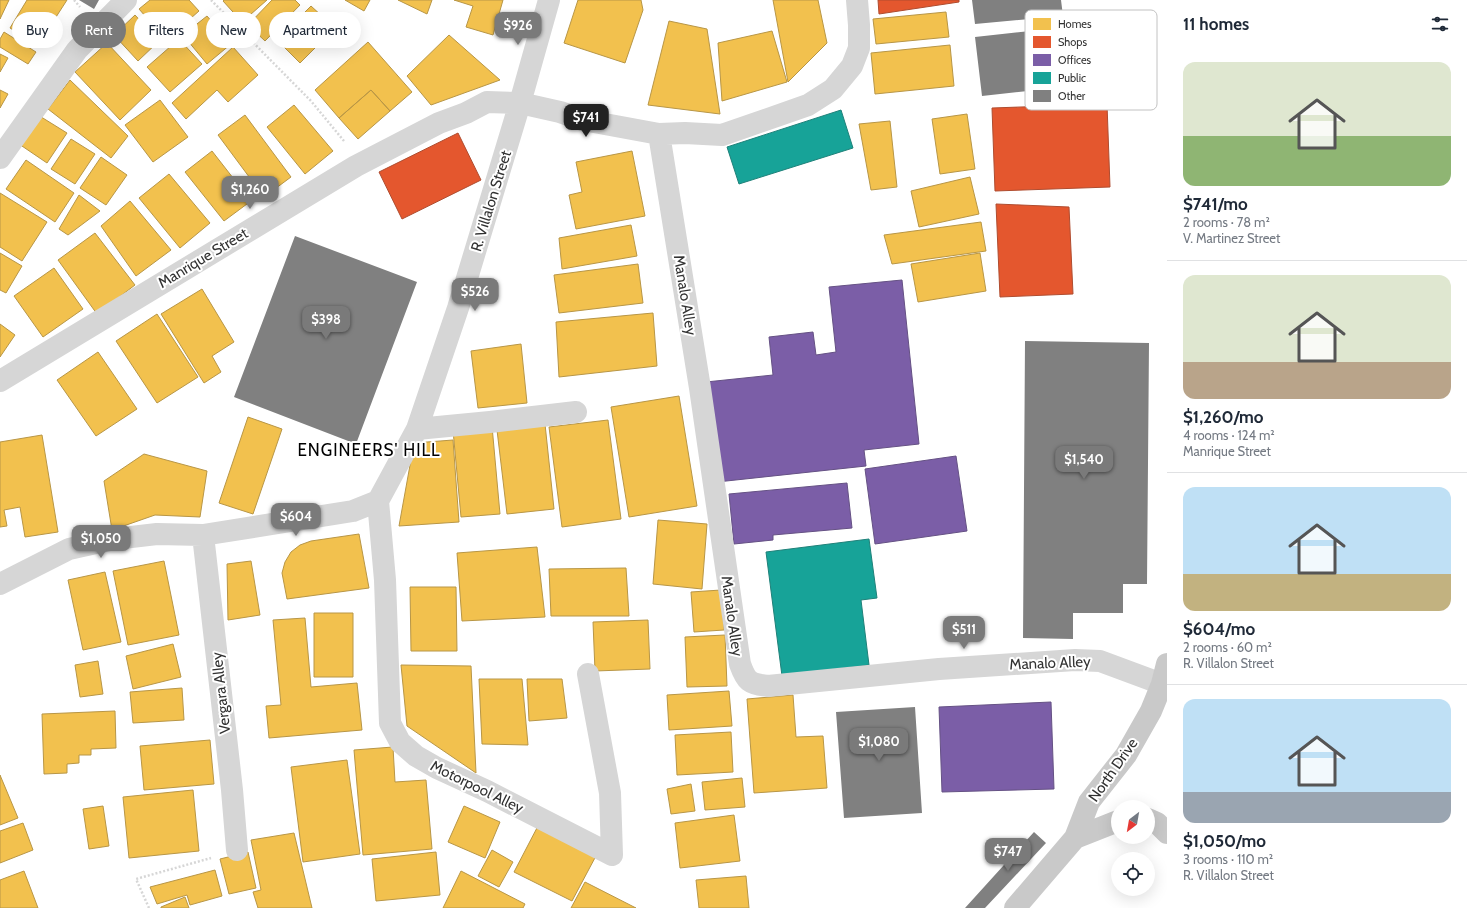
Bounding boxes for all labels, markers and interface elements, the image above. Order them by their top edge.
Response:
legend [1025,10,1157,110]
chip: Buy [12,12,63,48]
chip: Rent [71,12,126,48]
chip: Filters [134,12,198,48]
chip: New [206,12,261,48]
chip: Apartment [269,12,361,48]
pin: $926 [494,12,542,46]
icon: filters [1429,13,1451,35]
text: 11 homes [1183,14,1249,34]
text: $926 [503,17,533,33]
text: Homes [1058,17,1092,31]
text: Shops [1058,35,1087,49]
text: Offices [1058,53,1092,67]
text: Public [1058,71,1086,85]
icon: home [1281,88,1353,160]
text: Other [1058,89,1086,103]
pin: $741 [562,104,610,138]
text: $741 [573,109,599,125]
street label: R. Villalon Street [467,148,515,254]
pin: $1,260 [217,176,283,210]
text: $1,260 [231,181,269,197]
text: $741/mo [1183,194,1248,214]
text: 2 rooms · 78 m² [1183,214,1270,230]
street label: Manrique Street [155,224,251,292]
text: V. Martinez Street [1183,230,1280,246]
street label: Manalo Alley [670,253,700,337]
pin: $526 [451,278,499,312]
text: $526 [461,283,489,299]
icon: home [1281,301,1353,373]
pin: $398 [302,306,350,340]
text: $398 [311,311,341,327]
text: $1,260/mo [1183,407,1264,427]
text: 4 rooms · 124 m² [1183,427,1275,443]
district label: ENGINEERS' HILL [297,440,441,460]
text: Manrique Street [1183,443,1271,459]
pin: $1,540 [1051,446,1117,480]
text: $1,540 [1064,451,1104,467]
pin: $604 [272,503,320,537]
text: $604 [280,508,312,524]
icon: home [1281,513,1353,585]
pin: $1,050 [68,525,134,559]
text: $1,050 [81,530,121,546]
street label: Manalo Alley [717,574,747,658]
pin: $511 [940,616,988,650]
text: $604/mo [1183,619,1255,639]
text: $511 [952,621,976,637]
text: 2 rooms · 60 m² [1183,639,1272,655]
street label: Vergara Alley [208,651,234,735]
street label: Manalo Alley [1009,653,1091,673]
text: R. Villalon Street [1183,655,1274,671]
icon: home [1281,725,1353,797]
pin: $1,080 [846,728,912,762]
text: $1,080 [858,733,900,749]
street label: North Drive [1085,734,1142,805]
street label: Motorpool Alley [428,757,527,817]
north arrow [1111,800,1155,844]
map controls [1111,800,1155,896]
text: $1,050/mo [1183,831,1266,851]
pin: $747 [984,838,1032,872]
text: $747 [994,843,1022,859]
text: 3 rooms · 110 m² [1183,851,1273,867]
button: locate [1111,852,1155,896]
text: R. Villalon Street [1183,867,1274,883]

